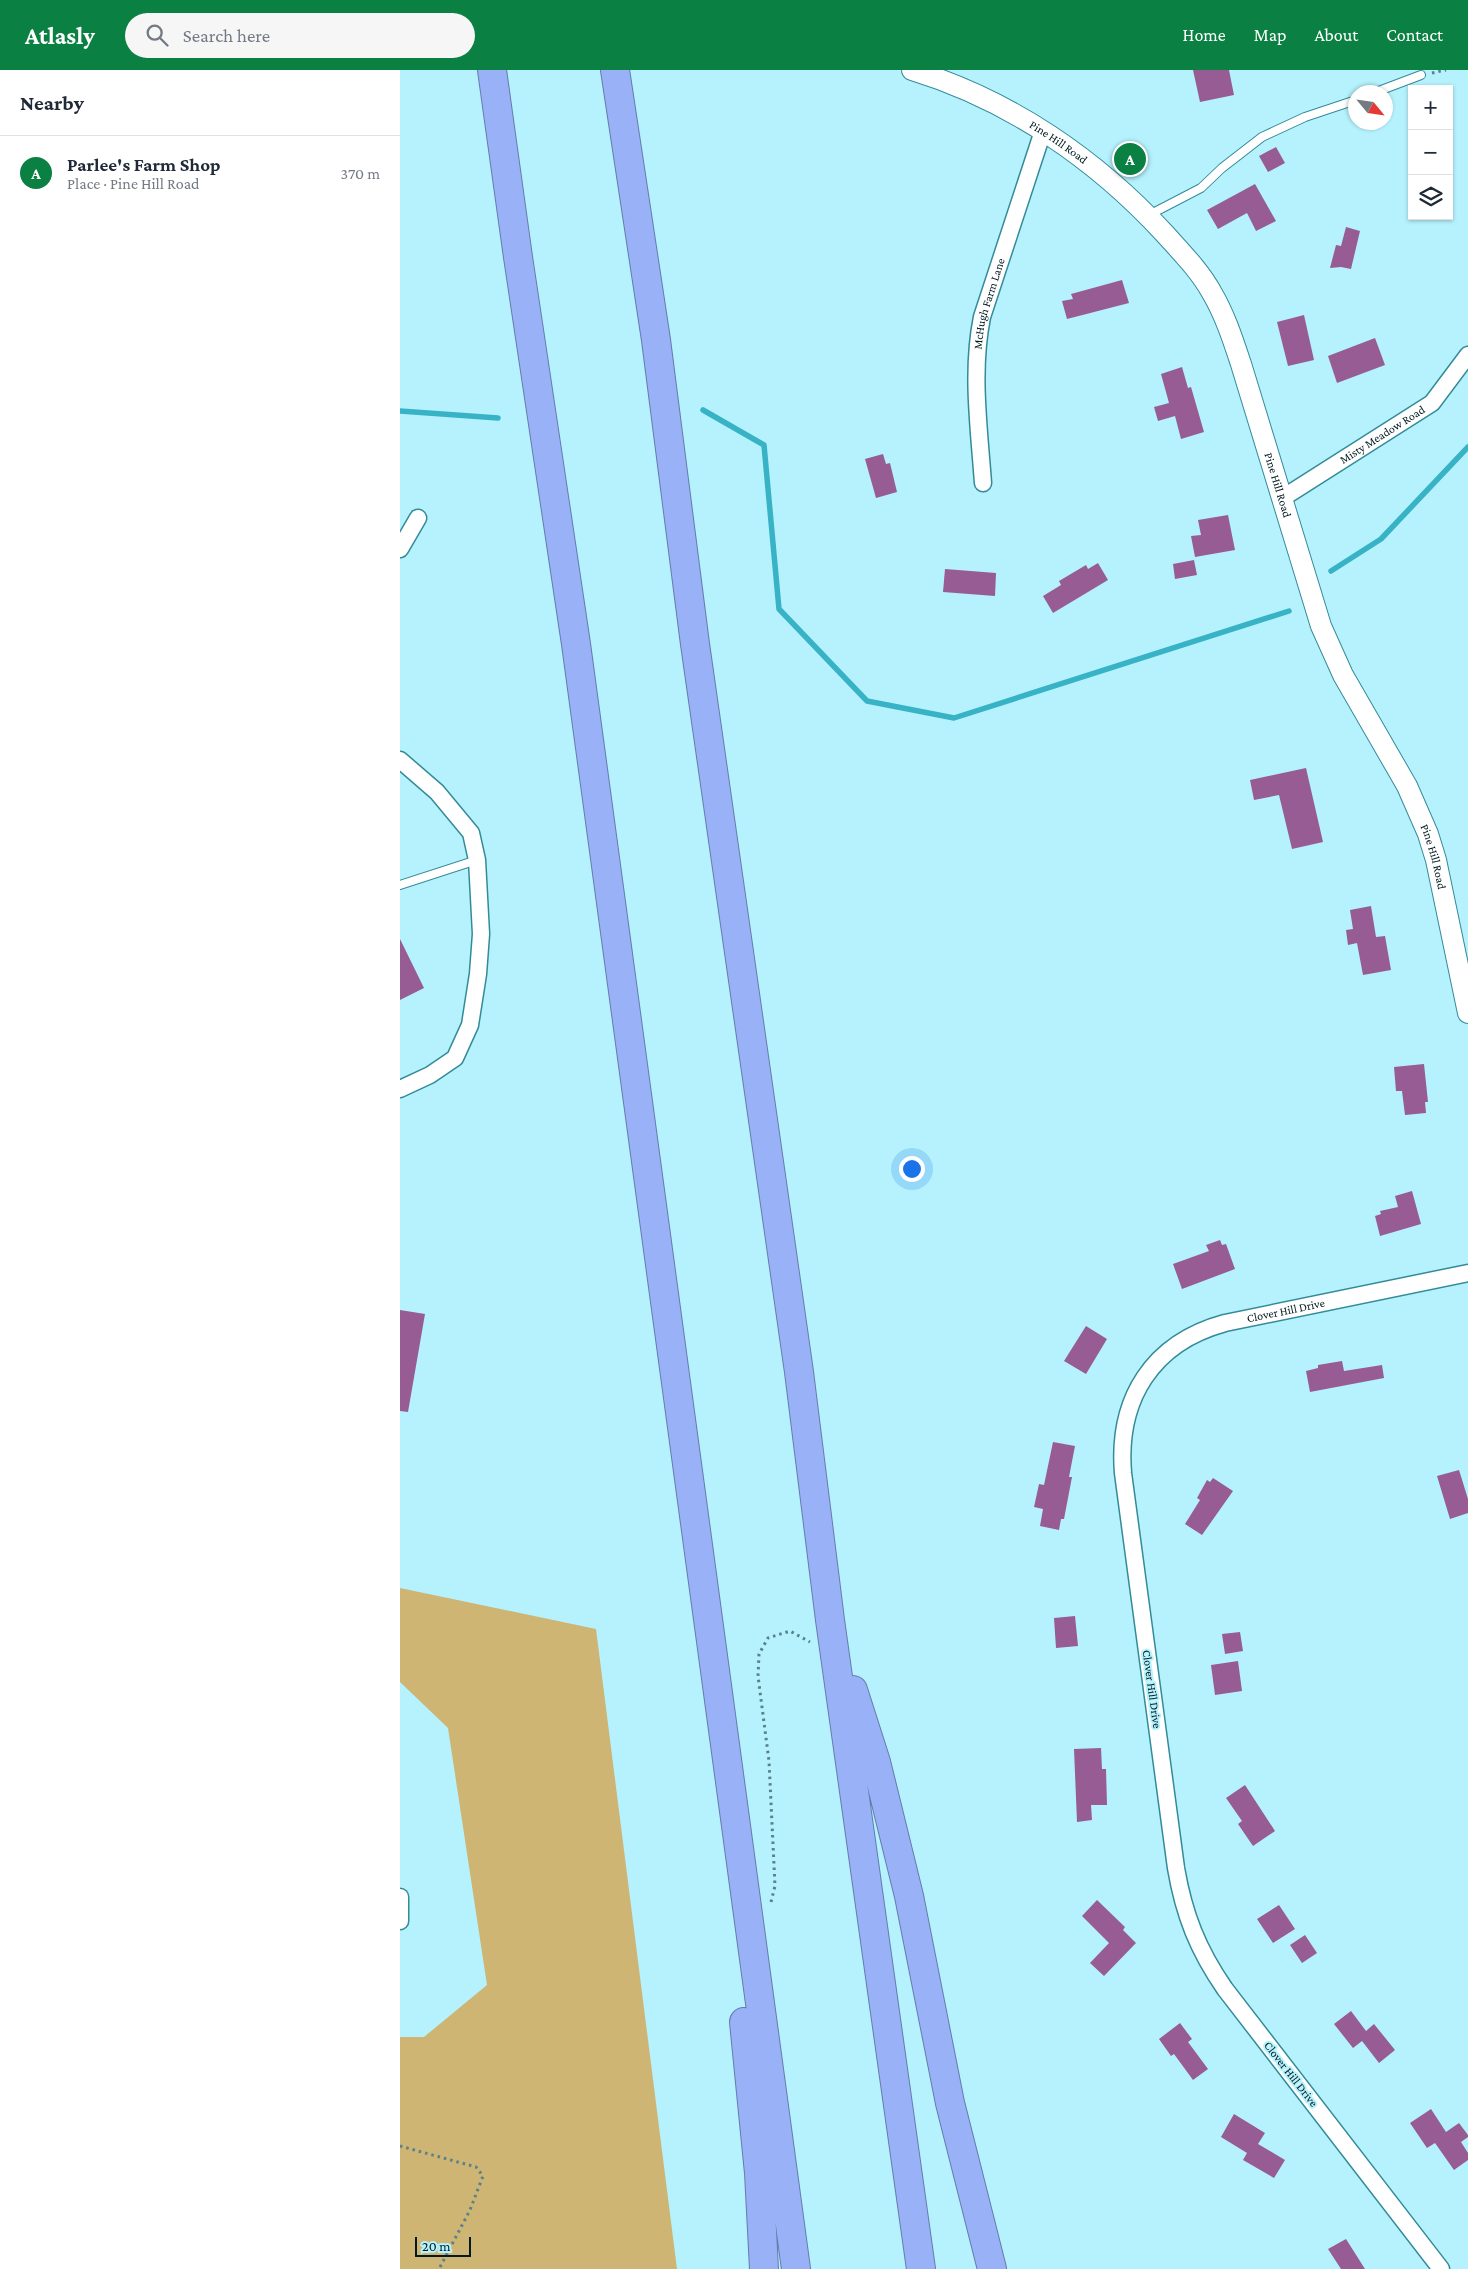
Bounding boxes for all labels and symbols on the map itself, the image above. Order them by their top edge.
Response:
north arrow [1348,85,1393,130]
street label: Pine Hill Road [1027,117,1091,167]
pin: A [1114,140,1146,178]
street label: McHugh Farm Lane [971,256,1008,350]
street label: Misty Meadow Road [1337,402,1428,467]
street label: Pine Hill Road [1261,451,1295,520]
street label: Pine Hill Road [1418,822,1449,891]
your location [899,1156,925,1182]
street label: Clover Hill Drive [1246,1296,1326,1325]
street label: Clover Hill Drive [1140,1649,1164,1729]
street label: Clover Hill Drive [1261,2039,1321,2109]
scale bar [415,2234,471,2257]

